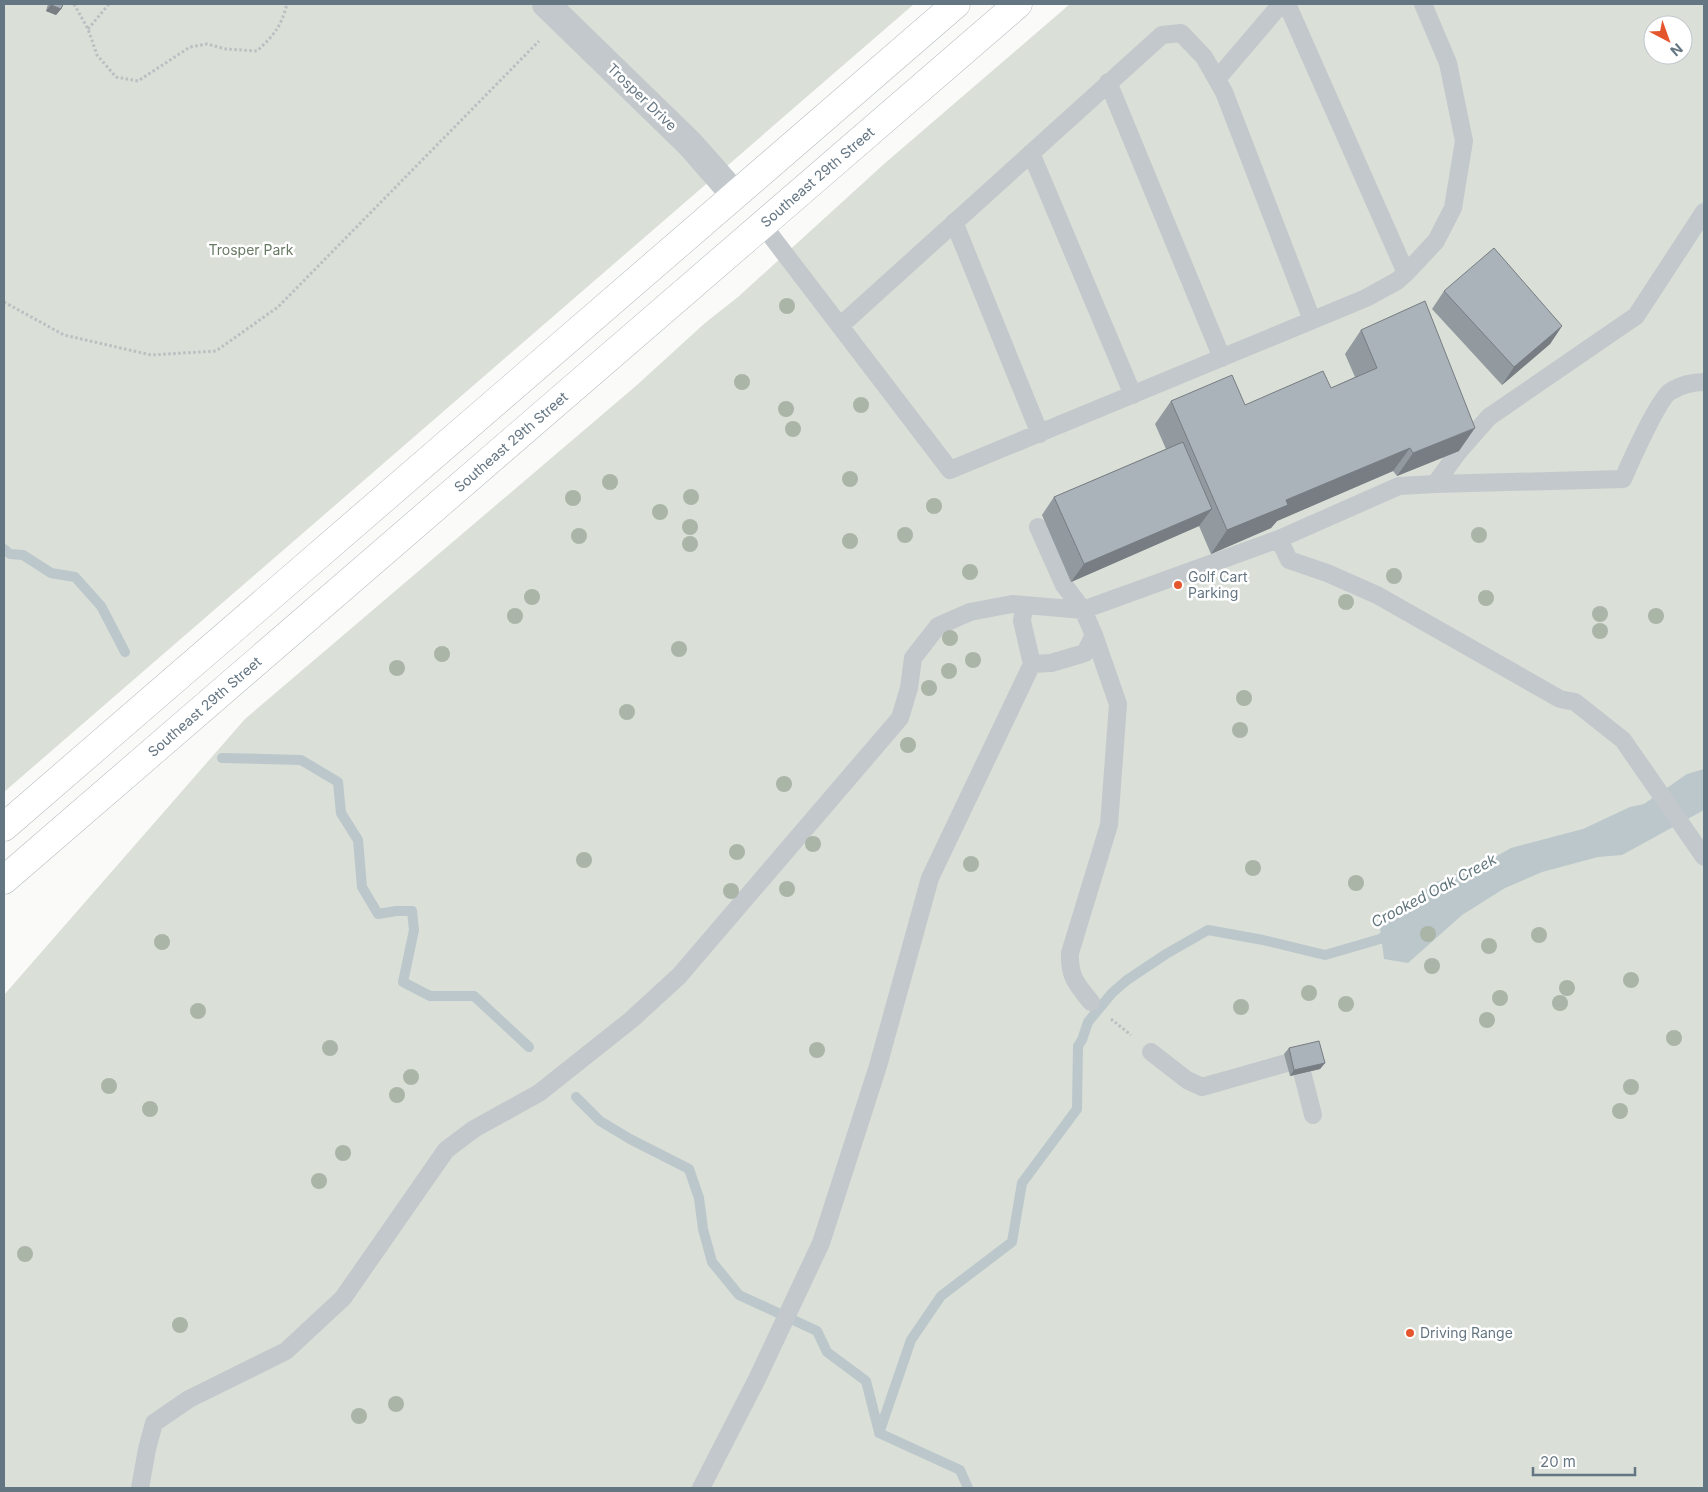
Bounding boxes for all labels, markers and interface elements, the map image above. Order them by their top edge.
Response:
north arrow [1643,15,1693,65]
text: N [1667,40,1686,60]
street label: Trosper Drive [604,59,681,134]
street label: Southeast 29th Street [757,123,878,231]
park label: Trosper Park [209,241,294,258]
street label: Southeast 29th Street [450,388,571,495]
place label: Golf Cart Parking [1188,568,1248,601]
marker: Golf Cart Parking [1172,579,1184,591]
street label: Southeast 29th Street [144,652,265,760]
water label: Crooked Oak Creek [1368,849,1500,932]
place label: Driving Range [1420,1324,1513,1341]
marker: Driving Range [1404,1327,1416,1339]
scale bar [1533,1444,1636,1476]
text: 20 m [1540,1452,1576,1471]

